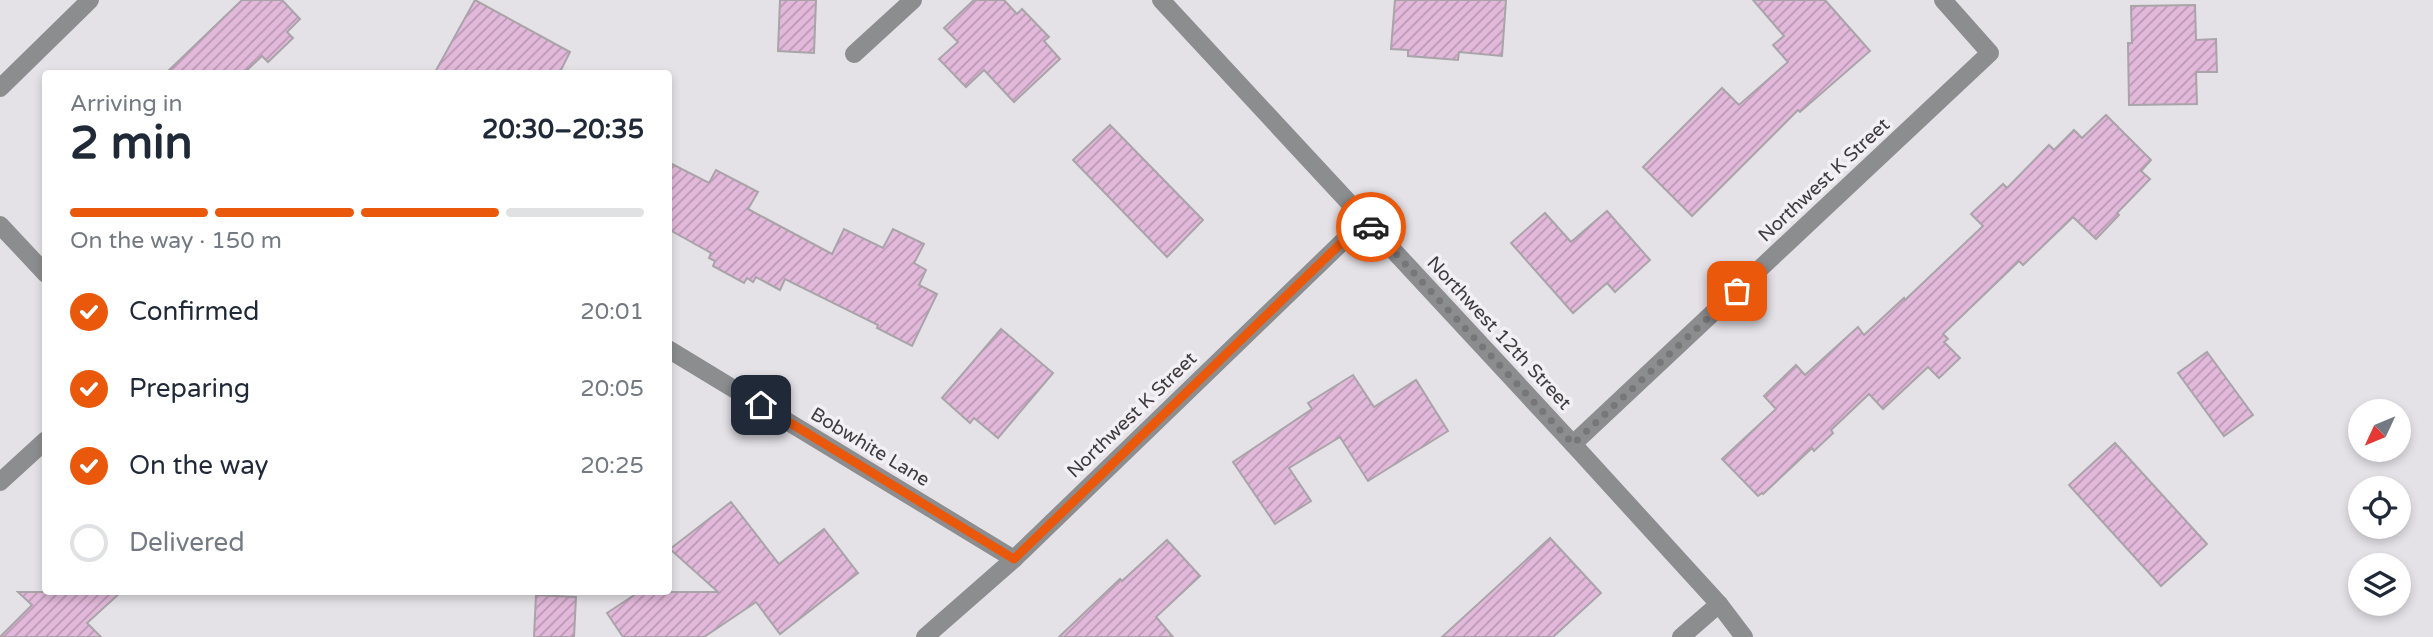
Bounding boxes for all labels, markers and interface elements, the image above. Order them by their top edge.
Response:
text: Arriving in [70,90,183,118]
text: 20:30–20:35 [482,114,644,145]
street label: Northwest K Street [1754,114,1894,246]
text: 2 min [70,116,193,171]
courier [1336,192,1406,262]
icon: car [1352,208,1390,246]
text: On the way · 150 m [70,227,282,255]
street label: Northwest 12th Street [1422,252,1576,414]
pin [1707,261,1767,321]
icon: bag [1718,272,1756,310]
icon: check [70,293,108,331]
text: Confirmed [129,296,259,327]
text: 20:01 [580,298,644,326]
street label: Northwest K Street [1063,348,1201,482]
icon: check [70,370,108,408]
text: Preparing [129,373,250,404]
text: 20:05 [580,375,644,403]
pin [731,375,791,435]
icon: home [742,386,780,424]
north arrow [2348,399,2412,462]
map controls [2348,399,2411,616]
street label: Bobwhite Lane [807,403,933,491]
icon: check [70,447,108,485]
text: On the way [129,450,269,481]
text: 20:25 [580,452,644,480]
button: locate [2348,476,2411,539]
text: Delivered [129,527,245,558]
button: layers [2348,553,2411,616]

